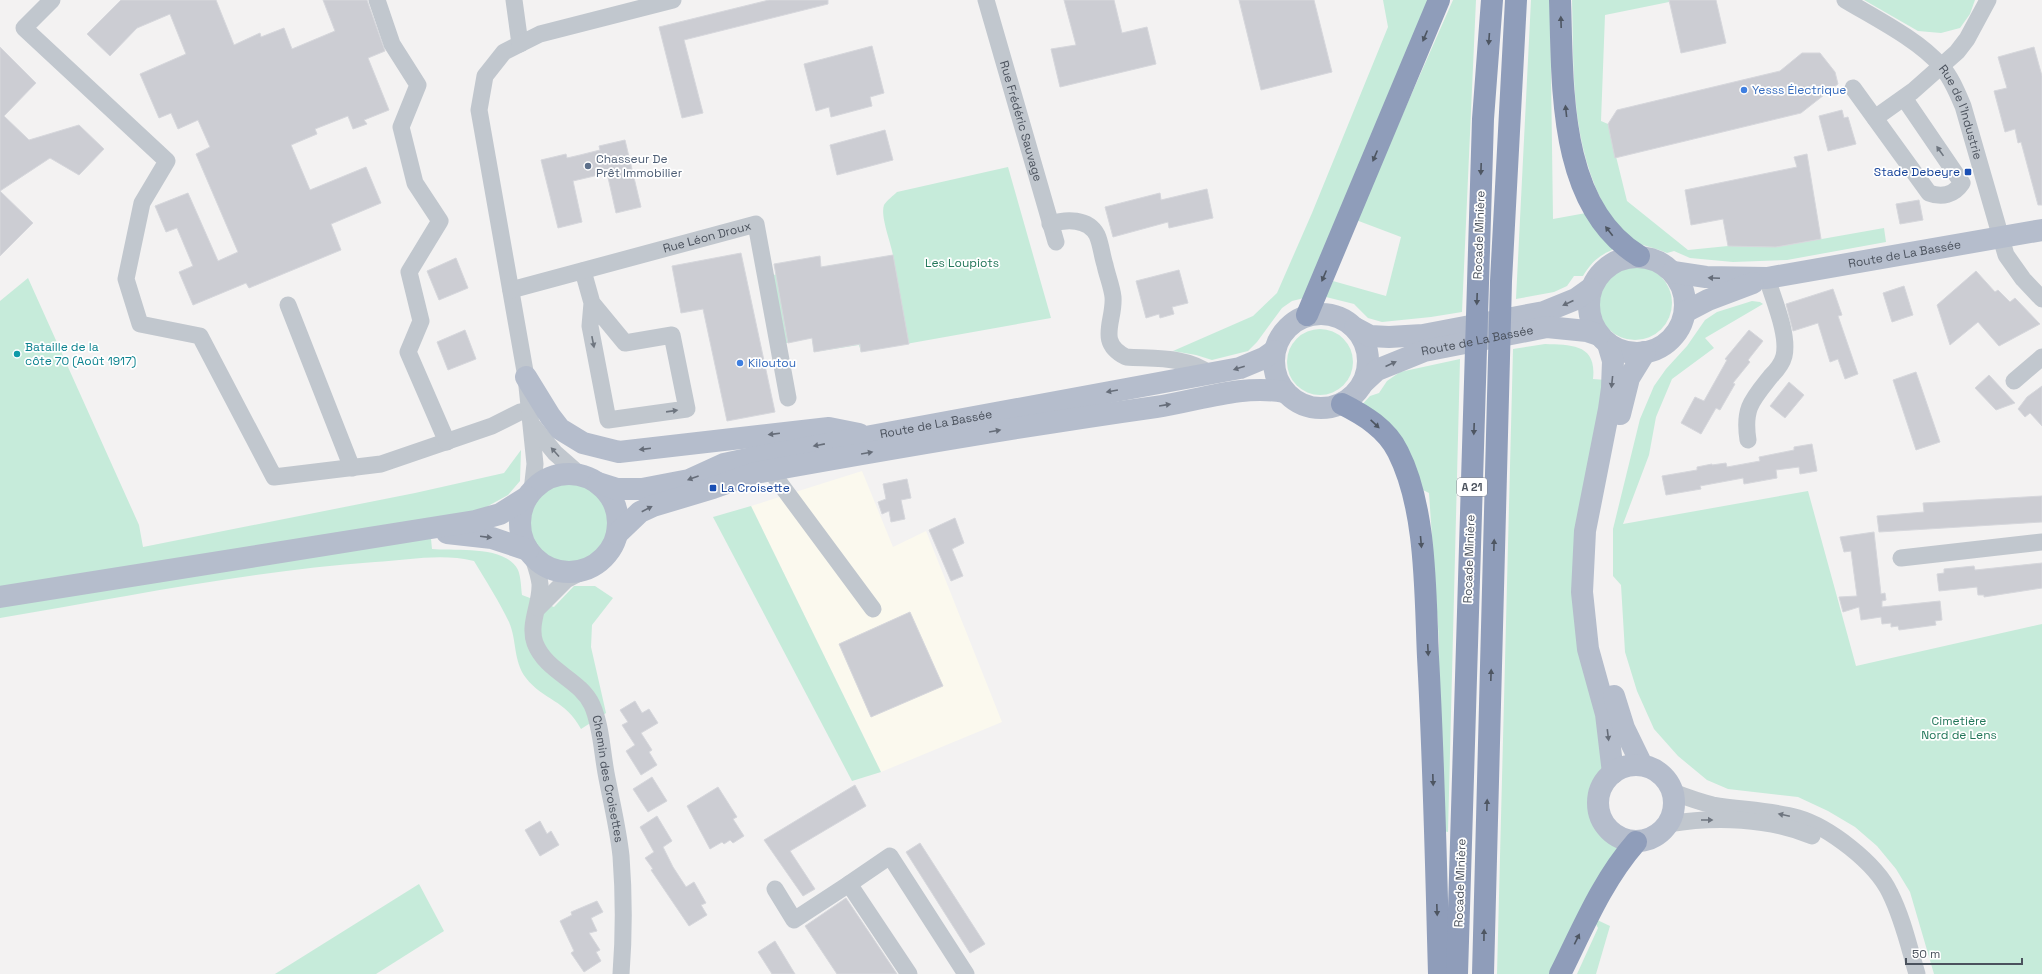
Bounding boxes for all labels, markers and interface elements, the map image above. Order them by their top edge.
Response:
one-way arrow [1558,15,1564,28]
one-way arrow [1422,31,1428,42]
one-way arrow [1485,33,1492,45]
street label: Rue Frédéric Sauvage [996,59,1046,183]
street label: Rue de l'Industrie [1935,61,1986,162]
place label: Yesss Électrique [1752,82,1846,98]
marker: Yesss Électrique [1739,85,1749,95]
one-way arrow [1563,104,1569,117]
one-way arrow [1936,146,1944,156]
place label: Chasseur De Prêt Immobilier [596,151,683,181]
one-way arrow [1372,151,1378,162]
marker: Chasseur De Prêt Immobilier [583,161,593,171]
one-way arrow [1478,163,1484,176]
place label: Stade Debeyre [1874,164,1960,180]
marker: Stade Debeyre [1963,167,1973,177]
street label: Rocade Minière [1469,190,1489,280]
street label: Rue Léon Droux [661,218,753,257]
one-way arrow [1605,226,1613,237]
street label: Route de La Bassée [1847,236,1962,272]
park label: Les Loupiots [925,255,999,271]
one-way arrow [1320,270,1326,282]
one-way arrow [1708,274,1720,281]
one-way arrow [1474,293,1480,306]
one-way arrow [1563,300,1574,306]
street label: Route de La Bassée [1420,322,1535,359]
one-way arrow [590,336,596,348]
place label: Bataille de la côte 70 (Août 1917) [25,339,136,369]
marker: Bataille de la côte 70 (Août 1917) [12,349,22,359]
place label: Kiloutou [748,355,796,371]
marker: Kiloutou [735,358,745,368]
one-way arrow [1386,361,1397,367]
one-way arrow [1233,365,1245,371]
one-way arrow [1609,376,1616,388]
one-way arrow [1106,389,1118,395]
one-way arrow [1159,402,1171,408]
street label: Route de La Bassée [878,406,994,442]
one-way arrow [666,408,678,414]
one-way arrow [1370,420,1380,429]
one-way arrow [1471,423,1477,436]
one-way arrow [989,428,1001,434]
one-way arrow [768,431,780,437]
one-way arrow [813,443,825,449]
one-way arrow [550,446,559,457]
one-way arrow [639,446,651,452]
one-way arrow [861,450,873,456]
one-way arrow [687,475,699,481]
road number: A 21 [1457,478,1487,496]
place label: La Croisette [721,480,790,496]
marker: La Croisette [708,483,718,493]
one-way arrow [641,505,652,512]
street label: Rocade Minière [1459,514,1479,604]
one-way arrow [480,534,492,540]
one-way arrow [1418,536,1424,548]
one-way arrow [1491,538,1497,551]
one-way arrow [1425,644,1431,657]
one-way arrow [1487,669,1494,681]
street label: Chemin des Croisettes [588,713,627,844]
park label: Cimetière Nord de Lens [1921,713,1997,743]
one-way arrow [1605,729,1612,741]
one-way arrow [1430,774,1436,787]
one-way arrow [1484,798,1490,811]
one-way arrow [1778,812,1790,818]
one-way arrow [1701,817,1714,823]
street label: Rocade Minière [1450,838,1470,928]
one-way arrow [1434,904,1440,917]
one-way arrow [1481,928,1487,941]
one-way arrow [1574,933,1580,945]
scale bar [1906,940,2022,966]
text: 50 m [1912,946,1940,962]

